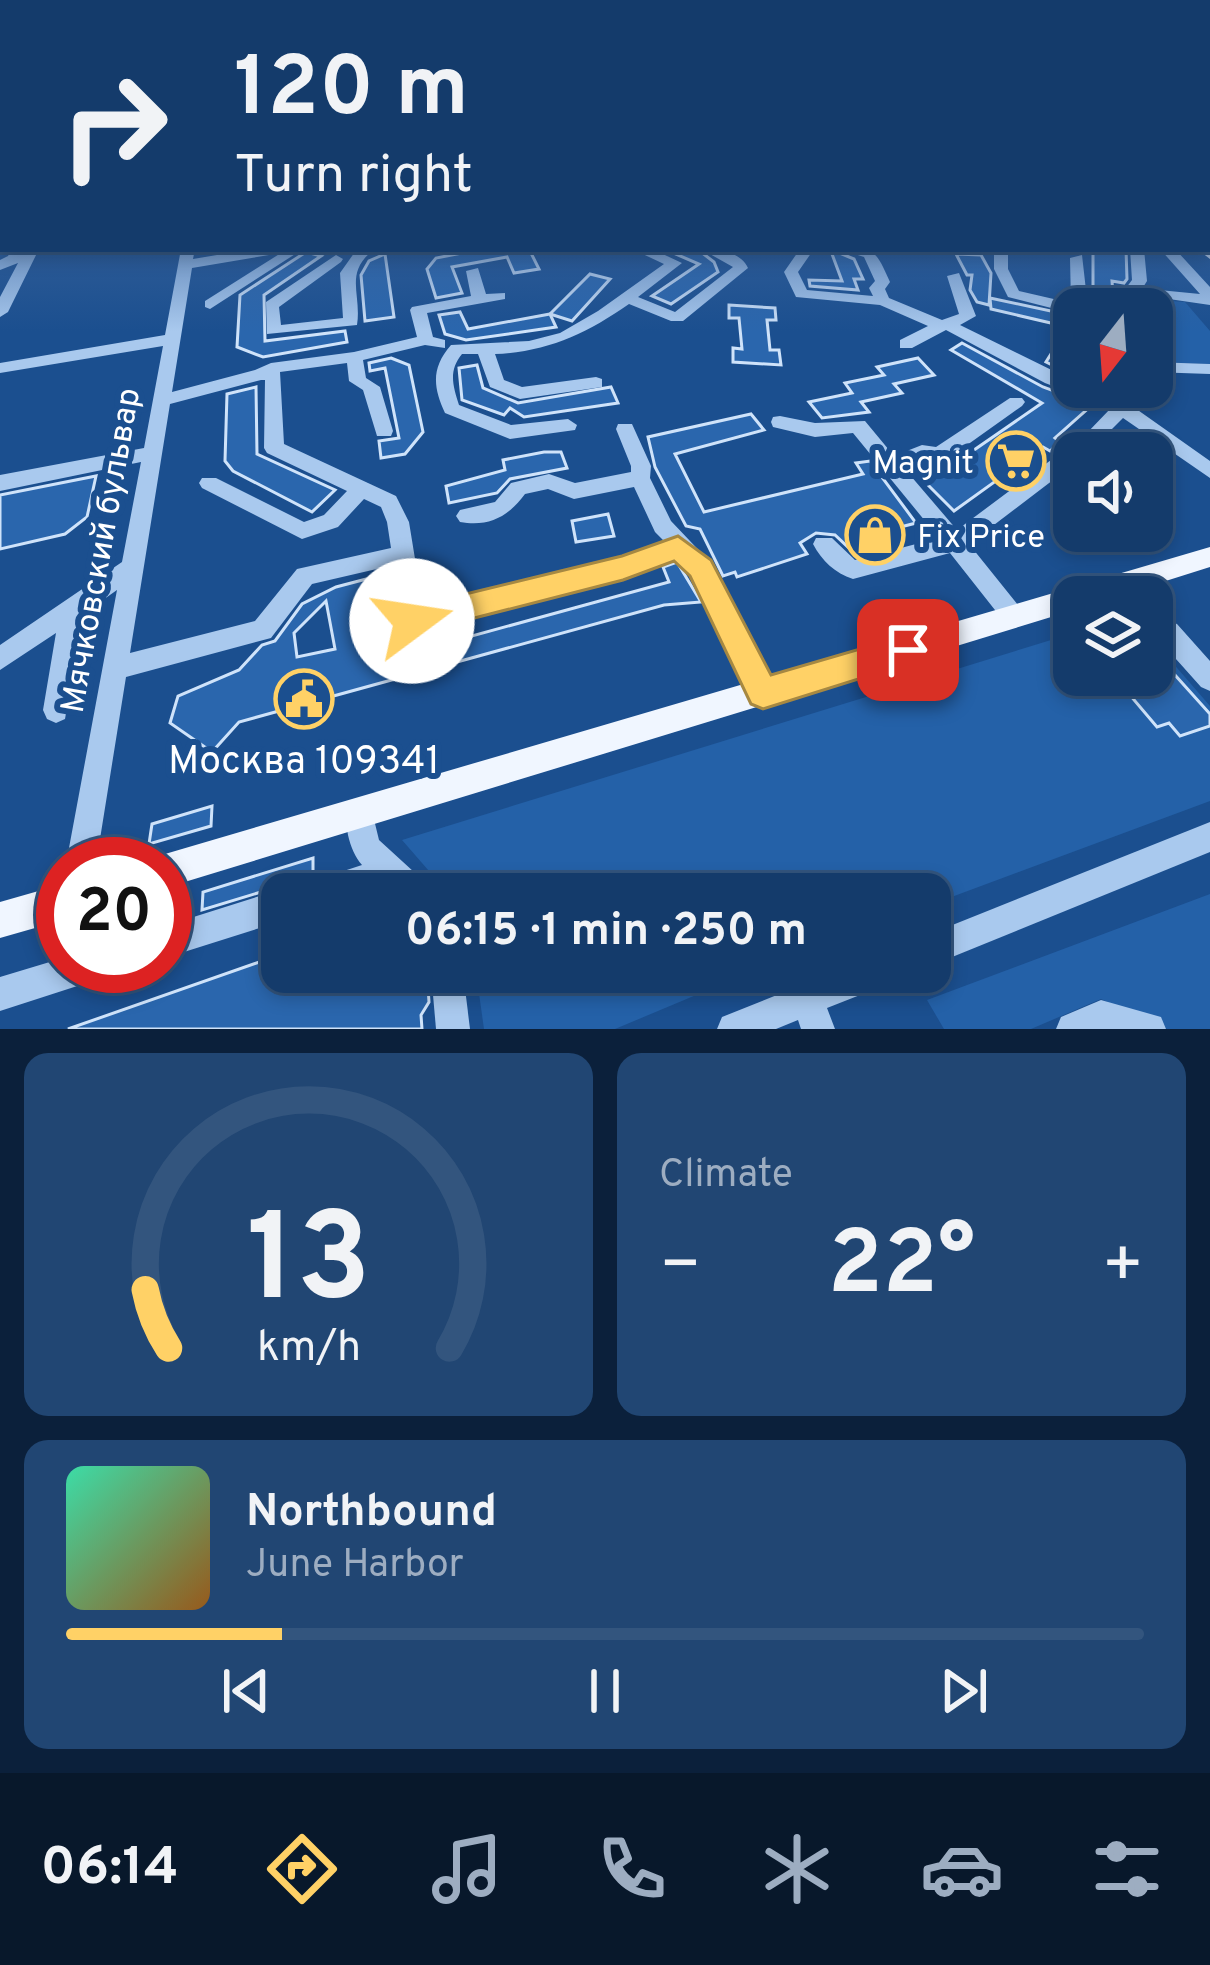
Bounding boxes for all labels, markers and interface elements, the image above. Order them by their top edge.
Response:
text: 120 m [234,39,469,145]
icon: right [36,48,192,204]
text: Turn right [234,143,473,212]
north arrow [1053,288,1173,408]
map controls [1053,288,1173,696]
street label: Мячковский бульвар [54,385,152,716]
supermarket icon: Magnit [985,430,1047,492]
button: sound [1053,432,1173,552]
place label: Magnit [872,444,974,486]
shop icon: Fix Price [844,504,906,566]
place label: Fix Price [917,518,1045,560]
position arrow [349,558,475,684]
button: layers [1053,576,1173,696]
pin [857,599,959,701]
icon: arrive [875,617,941,683]
public building icon: Москва 109341 [273,668,335,730]
place label: Москва 109341 [168,739,440,788]
speed limit sign: 20 [36,837,192,993]
text: 06:15 · 1 min · 250 m [405,904,807,961]
text: Climate [659,1152,793,1201]
text: 13 [246,1187,371,1345]
text: 22° [828,1212,975,1325]
text: − [659,1227,702,1310]
text: + [1101,1227,1144,1310]
text: km/h [256,1321,361,1375]
text: Northbound [246,1485,497,1542]
text: June Harbor [246,1542,464,1591]
icon: previous [213,1658,279,1724]
icon: pause [572,1658,638,1724]
icon: next [931,1658,997,1724]
icon: directions [260,1827,344,1911]
icon: music [425,1827,509,1911]
icon: phone [590,1827,674,1911]
icon: climate [755,1827,839,1911]
icon: car [920,1827,1004,1911]
icon: filters [1085,1827,1169,1911]
text: 06:14 [41,1835,179,1904]

